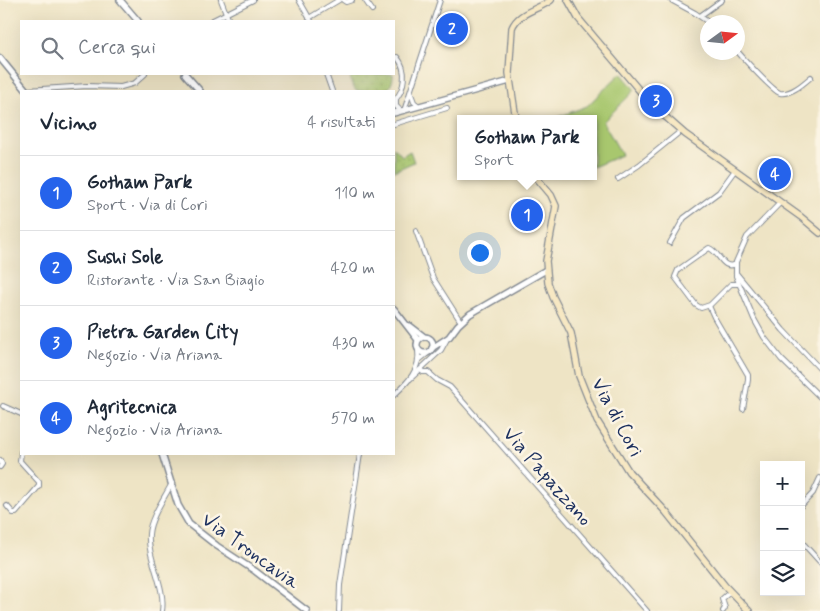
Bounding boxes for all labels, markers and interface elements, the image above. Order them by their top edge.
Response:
pin: 2 [436,10,468,48]
north arrow [700,15,745,60]
search box [20,20,395,75]
icon: search [38,34,66,62]
text: Cerca qui [78,35,156,60]
pin: 3 [640,82,672,120]
text: Vicino [40,109,97,137]
text: 4 risultati [307,112,375,133]
popup [457,115,597,180]
text: Gotham Park [474,125,580,150]
text: Sport [474,150,514,171]
pin: 4 [759,155,791,193]
text: Gotham Park [87,170,192,195]
text: 1 [52,183,60,204]
text: 110 m [334,183,375,204]
text: Sport · Via di Cori [87,195,208,216]
pin: 1 [511,196,543,234]
your location [467,240,493,266]
text: Sushi Sole [87,245,163,270]
text: 2 [52,258,60,279]
text: 420 m [331,258,375,279]
text: Ristorante · Via San Biagio [87,270,265,291]
text: Pietra Garden City [87,320,239,345]
text: 3 [52,333,60,354]
text: 430 m [332,333,375,354]
text: Negozio · Via Ariana [87,345,222,366]
street label: Via di Cori [585,373,649,462]
text: Agritecnica [87,395,177,420]
text: 4 [51,408,61,429]
text: 570 m [331,408,375,429]
text: Negozio · Via Ariana [87,420,222,441]
street label: Via Papazzano [496,422,598,532]
map controls [760,461,805,596]
button: + [760,461,805,506]
button: − [760,506,805,551]
street label: Via Troncavia [196,507,305,596]
button: layers [760,551,805,596]

